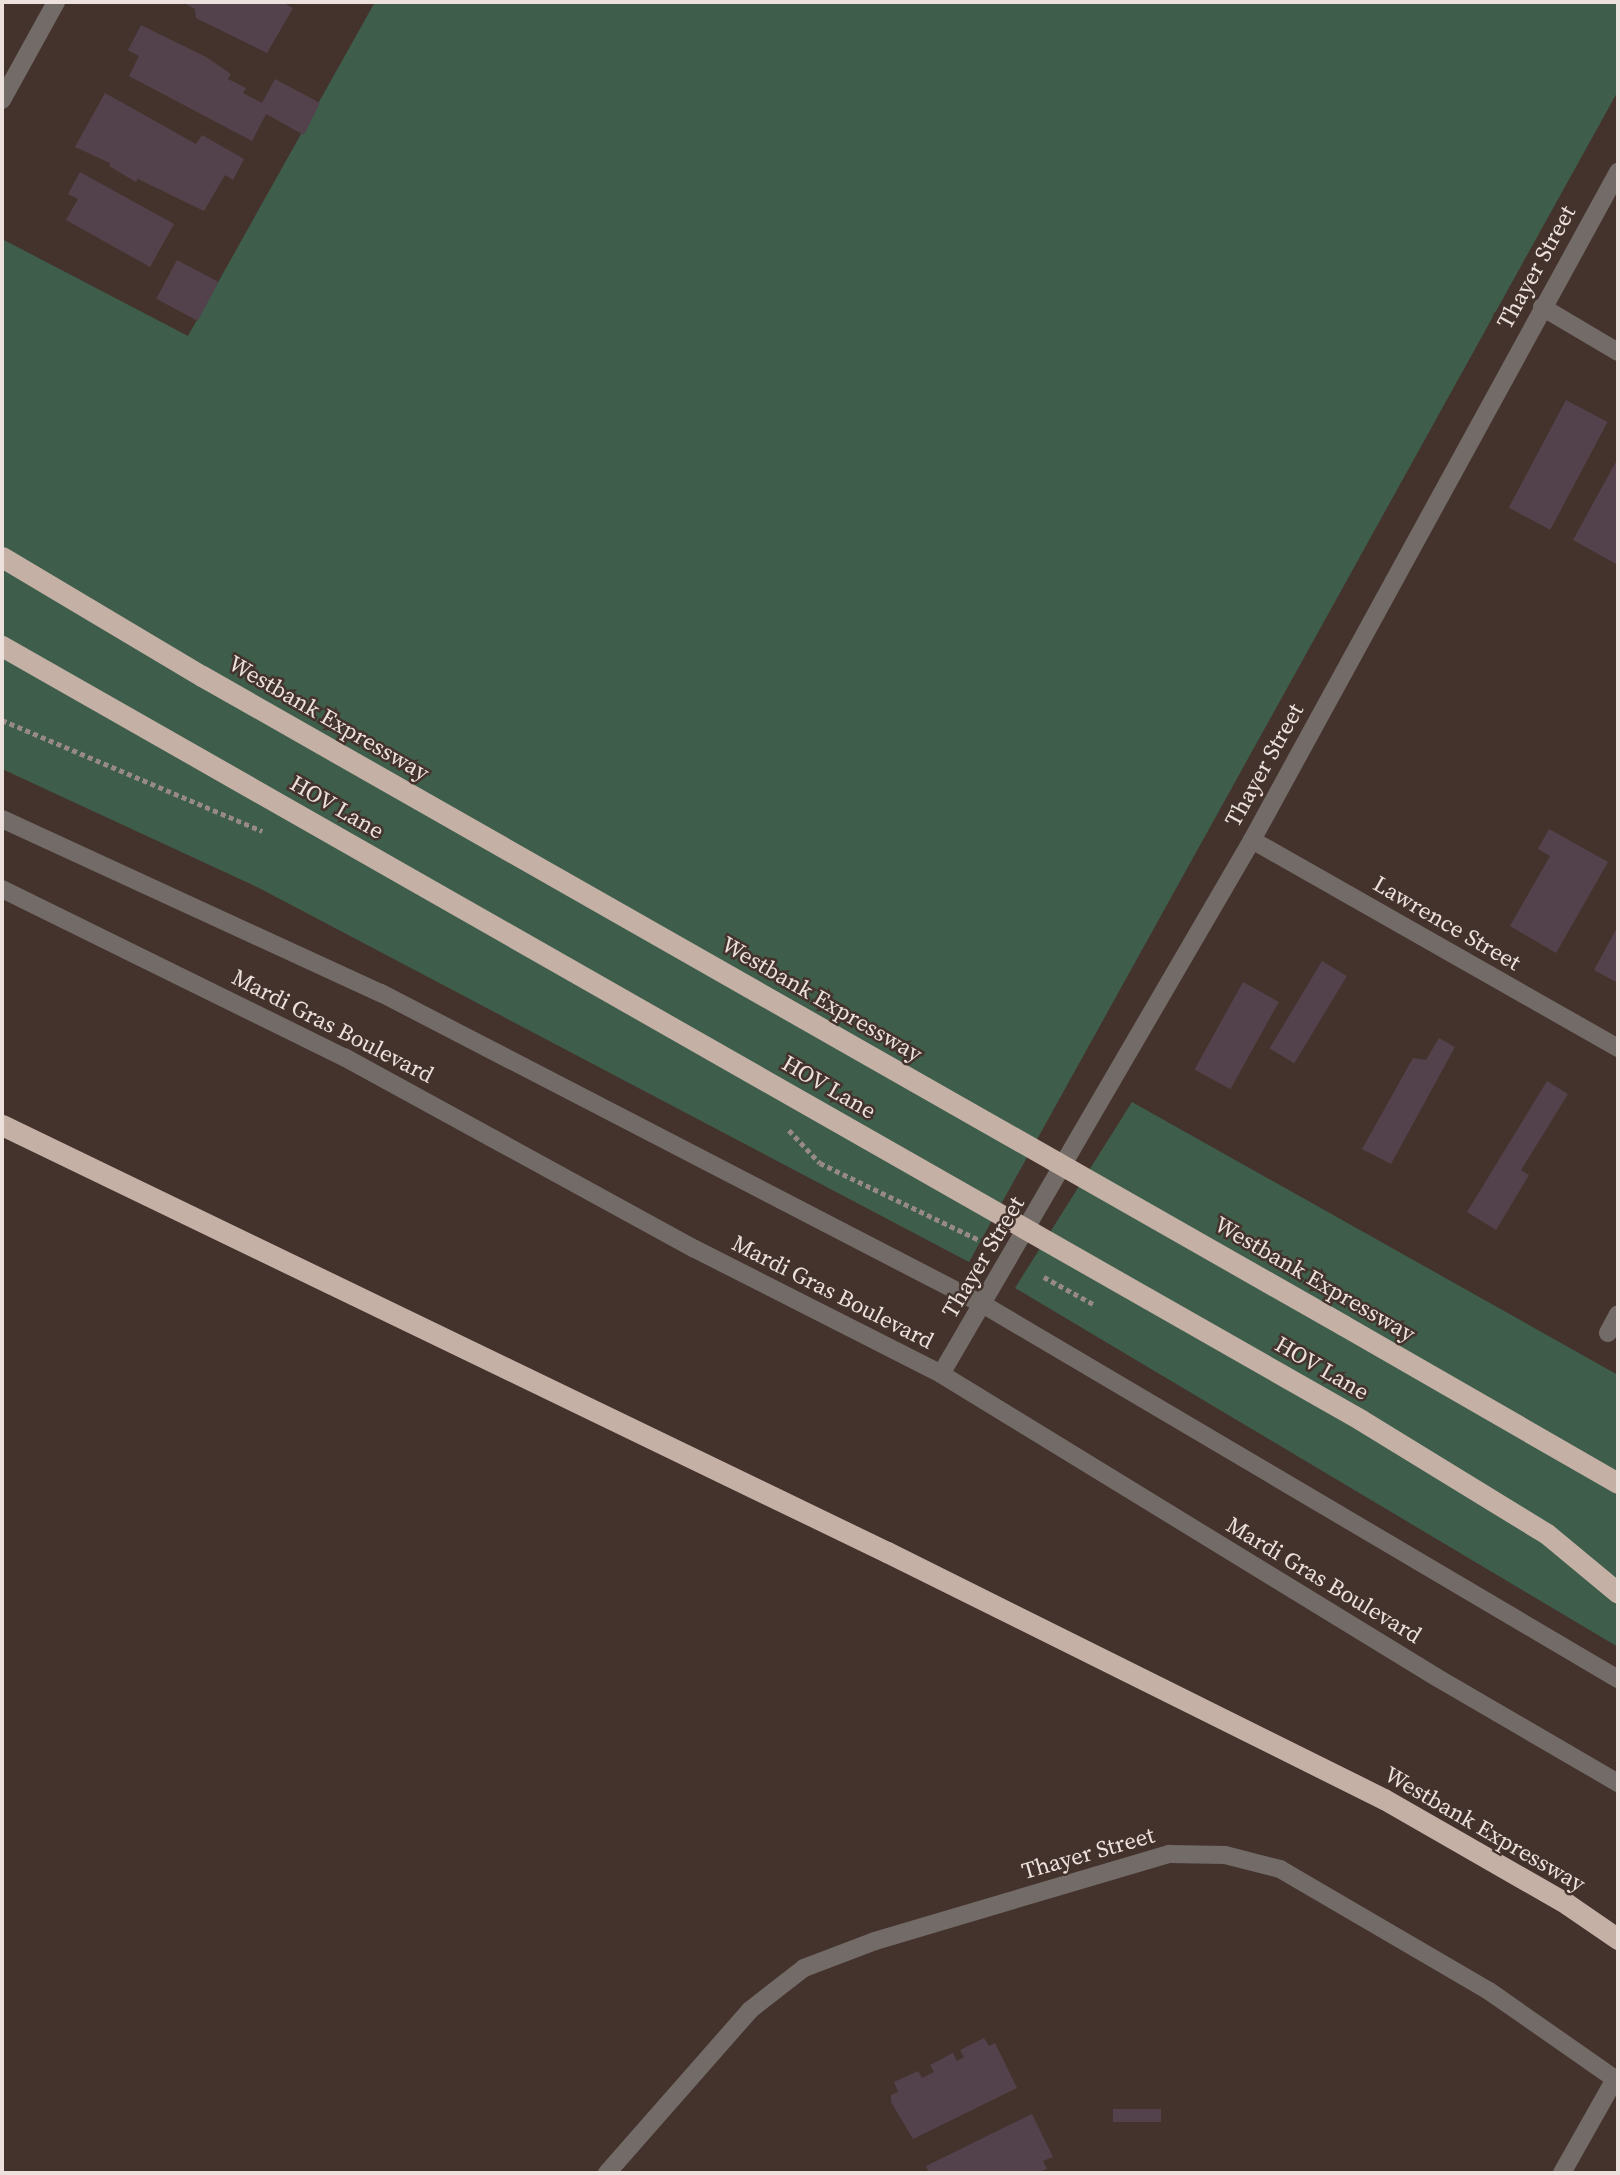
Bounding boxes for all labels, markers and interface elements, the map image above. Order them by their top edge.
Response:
street label: Thayer Street [1491,200,1581,334]
street label: Westbank Expressway [224,649,434,787]
street label: Thayer Street [1219,698,1309,832]
street label: HOV Lane [285,769,389,845]
street label: Lawrence Street [1368,870,1526,976]
street label: Westbank Expressway [717,930,927,1068]
street label: Mardi Gras Boulevard [227,963,439,1089]
street label: HOV Lane [777,1049,881,1125]
street label: Thayer Street [936,1191,1030,1323]
street label: Westbank Expressway [1210,1210,1420,1348]
street label: Mardi Gras Boulevard [727,1229,939,1355]
street label: HOV Lane [1270,1330,1374,1406]
street label: Mardi Gras Boulevard [1221,1511,1427,1649]
street label: Westbank Expressway [1380,1760,1590,1898]
street label: Thayer Street [1018,1821,1158,1885]

